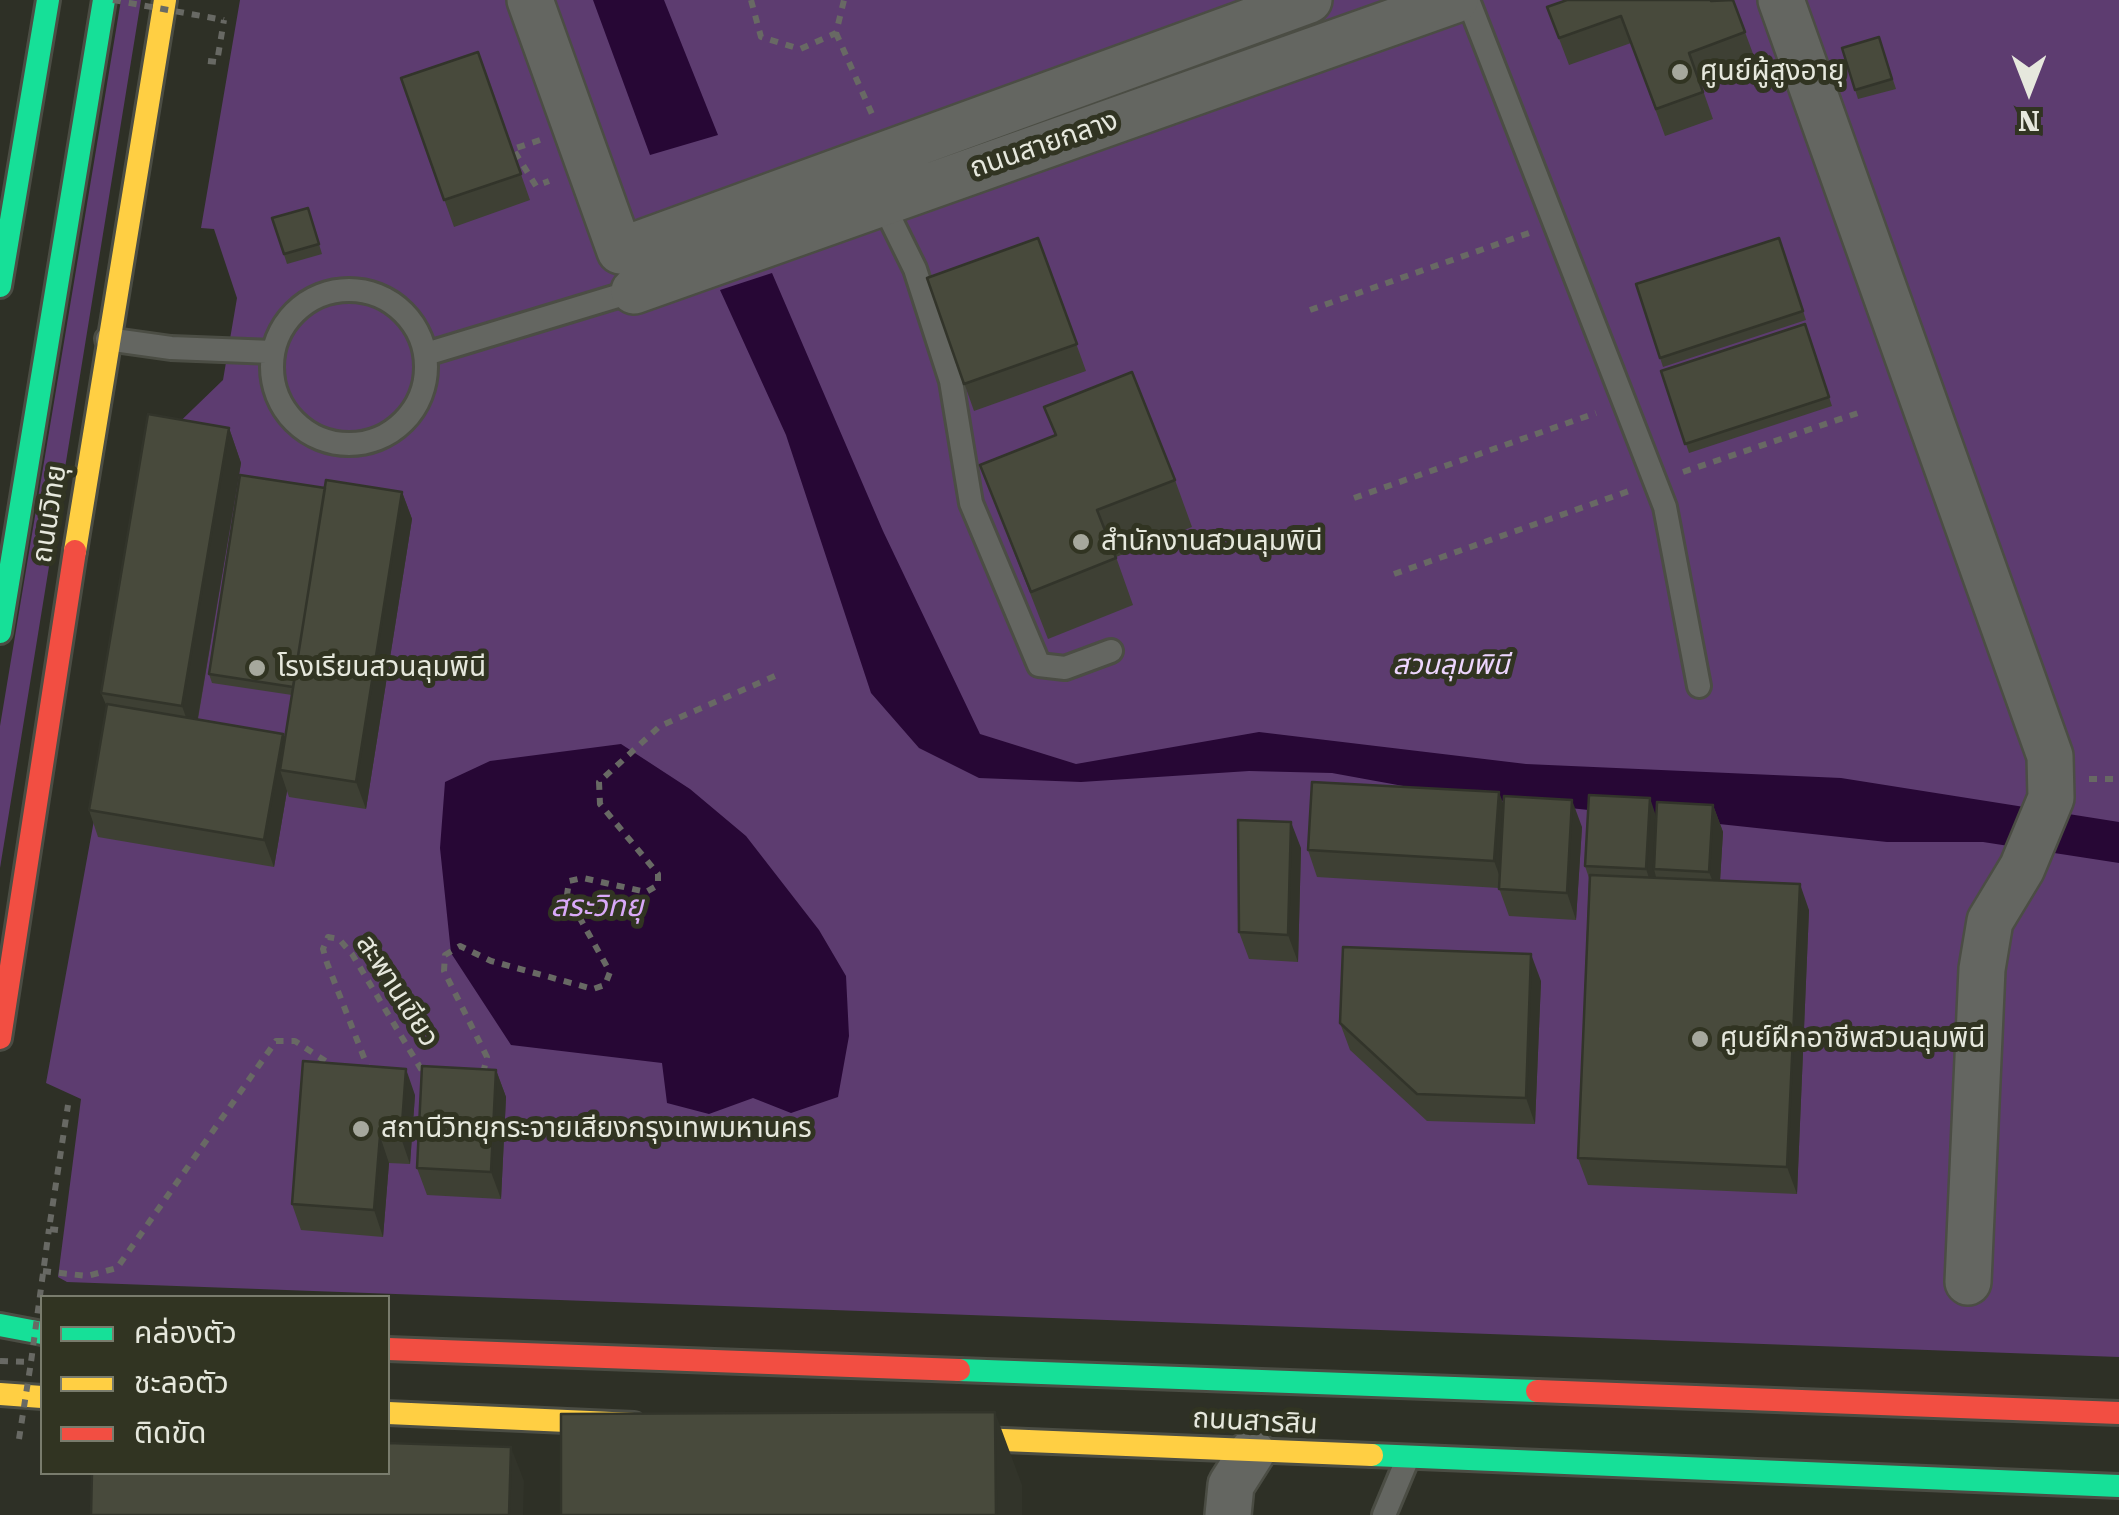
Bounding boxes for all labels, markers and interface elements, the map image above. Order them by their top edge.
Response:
north arrow [1979,40,2079,140]
place label: ศูนย์ผู้สูงอายุ [1700,55,1845,89]
marker: ศูนย์ผู้สูงอายุ [1669,61,1691,83]
street label: ถนนสายกลาง [966,104,1122,186]
text: N [2018,104,2040,137]
street label: ถนนวิทยุ [26,463,74,565]
place label: สำนักงานสวนลุมพินี [1101,525,1323,559]
marker: สำนักงานสวนลุมพินี [1070,531,1092,553]
park label: สวนลุมพินี [1393,649,1509,683]
place label: โรงเรียนสวนลุมพินี [277,651,486,685]
marker: โรงเรียนสวนลุมพินี [246,657,268,679]
water label: สระวิทยุ [551,889,643,925]
street label: สะพานเขียว [348,929,446,1053]
place label: ศูนย์ฝึกอาชีพสวนลุมพินี [1720,1022,1985,1056]
marker: ศูนย์ฝึกอาชีพสวนลุมพินี [1689,1028,1711,1050]
place label: สถานีวิทยุกระจายเสียงกรุงเทพมหานคร [381,1112,812,1146]
marker: สถานีวิทยุกระจายเสียงกรุงเทพมหานคร [350,1118,372,1140]
legend [40,1295,390,1475]
text: คล่องตัว [134,1315,237,1350]
text: ชะลอตัว [134,1365,229,1400]
street label: ถนนสารสิน [1192,1402,1318,1442]
text: ติดขัด [134,1415,206,1450]

